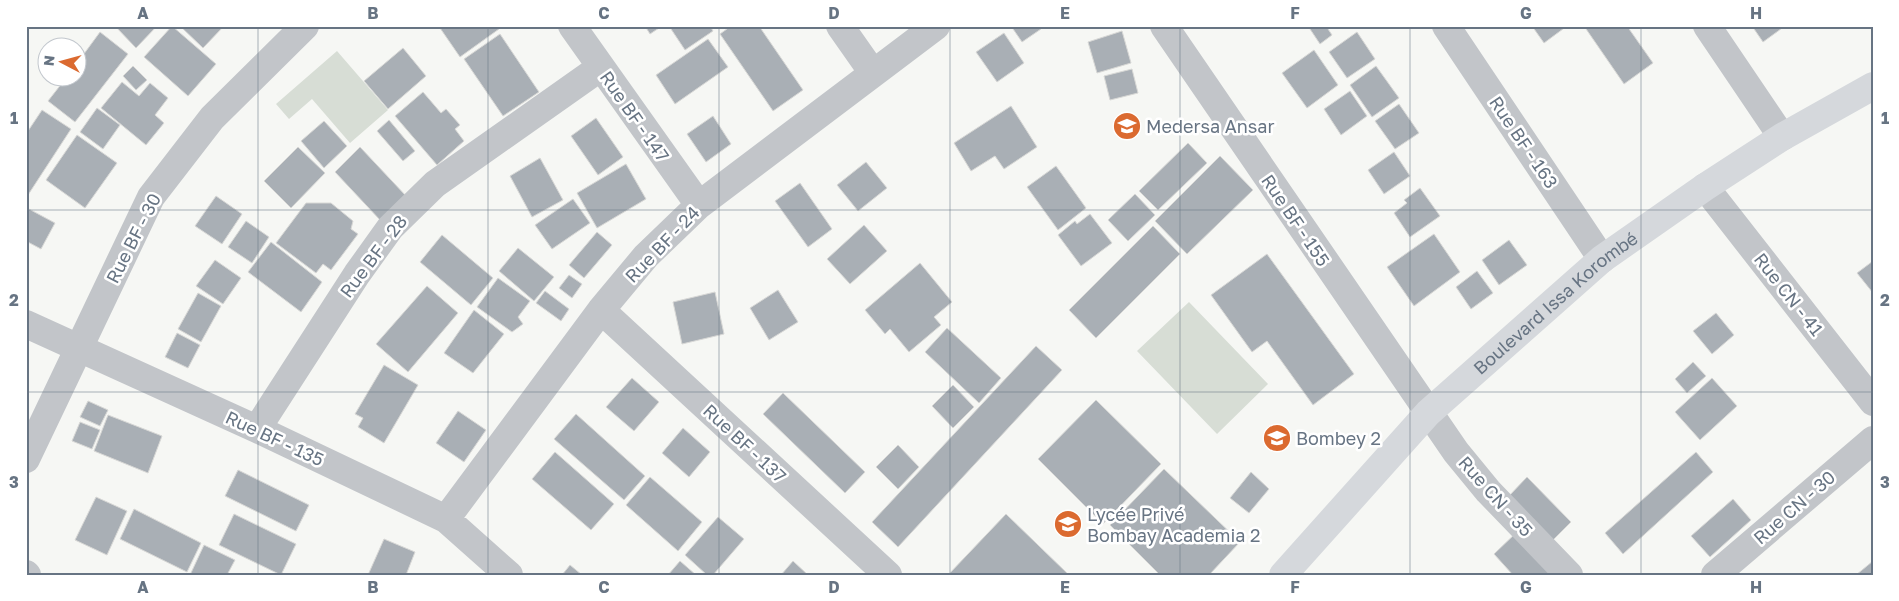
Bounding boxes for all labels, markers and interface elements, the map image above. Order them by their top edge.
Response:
text: A [137,3,149,23]
text: B [367,3,379,23]
text: C [598,3,610,23]
text: D [828,3,840,23]
text: E [1060,3,1070,23]
text: F [1290,3,1300,23]
text: G [1520,3,1532,23]
text: H [1750,3,1762,23]
north arrow [38,38,88,88]
text: N [40,54,58,67]
street label: Rue BF - 147 [596,66,674,166]
street label: Rue BF - 163 [1485,92,1563,192]
text: 1 [10,108,18,128]
text: 1 [1881,108,1889,128]
school or university icon: Medersa Ansar [1112,111,1142,141]
place label: Medersa Ansar [1146,115,1275,137]
street label: Rue BF - 155 [1257,170,1335,270]
street label: Rue BF - 30 [101,189,165,287]
street label: Rue BF - 24 [620,201,704,287]
street label: Rue BF - 28 [335,210,411,302]
street label: Boulevard Issa Korombé [1469,227,1642,379]
street label: Rue CN - 41 [1750,248,1828,340]
text: 2 [9,290,19,310]
text: 2 [1880,290,1890,310]
street label: Rue BF - 137 [699,399,791,487]
street label: Rue BF - 135 [222,406,328,470]
school or university icon: Bombey 2 [1262,423,1292,453]
place label: Bombey 2 [1296,427,1381,449]
street label: Rue CN - 35 [1454,451,1538,541]
street label: Rue CN - 30 [1749,466,1839,548]
text: 3 [9,472,19,492]
text: 3 [1880,472,1890,492]
place label: Lycée Privé Bombay Academia 2 [1087,503,1260,546]
school or university icon: Lycée Privé Bombay Academia 2 [1053,509,1083,539]
text: A [137,577,149,597]
text: B [367,577,379,597]
text: C [598,577,610,597]
text: D [828,577,840,597]
text: E [1060,577,1070,597]
text: F [1290,577,1300,597]
text: G [1520,577,1532,597]
text: H [1750,577,1762,597]

